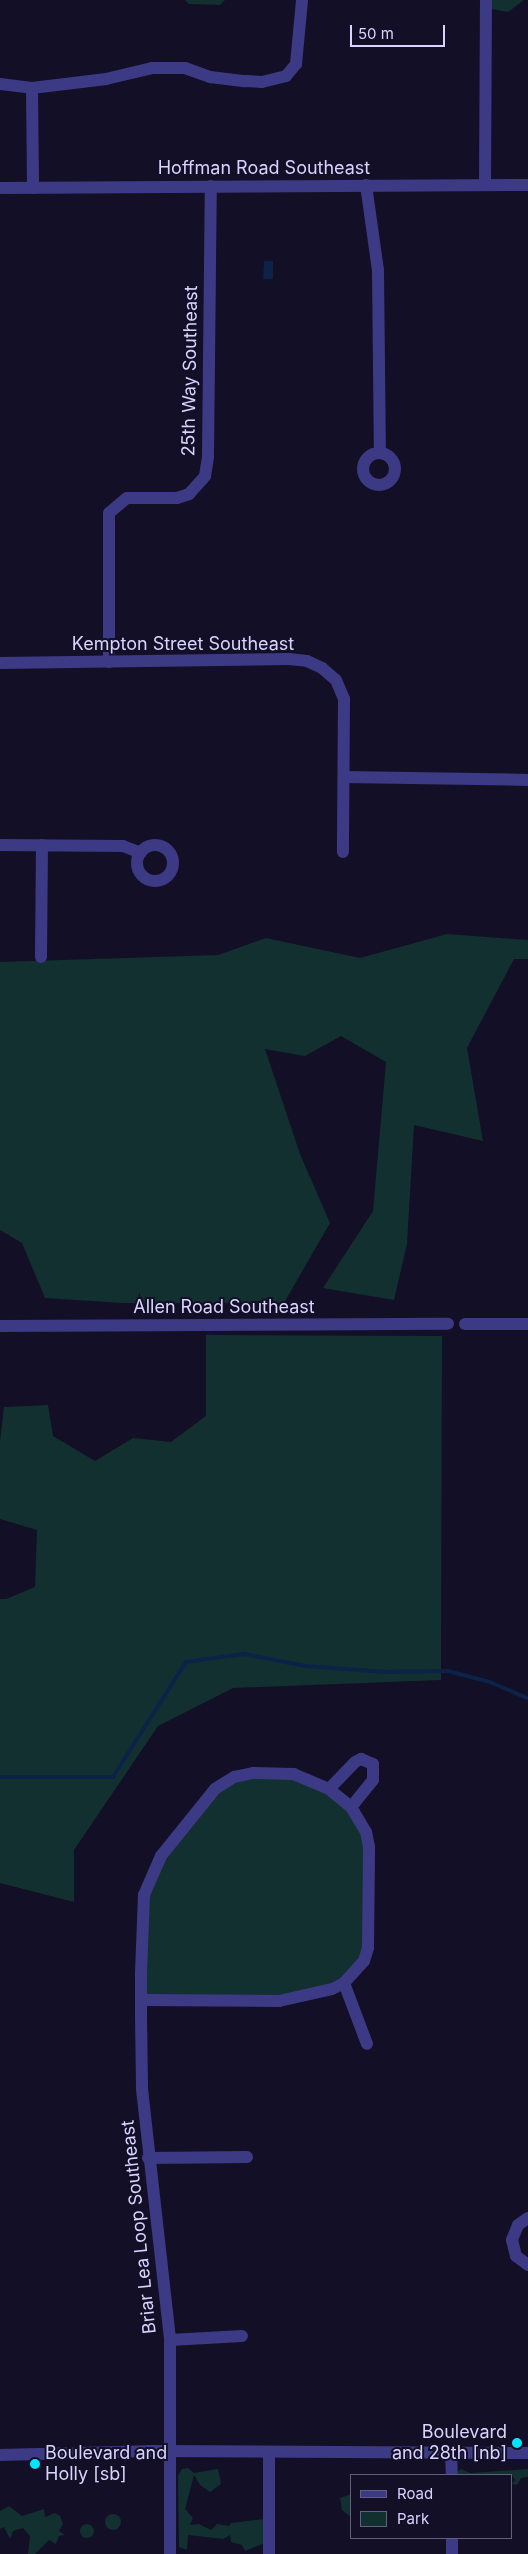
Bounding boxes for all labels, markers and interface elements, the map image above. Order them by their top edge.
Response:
scale bar [353,15,448,47]
text: 50 m [358,24,394,43]
street label: Hoffman Road Southeast [158,157,370,179]
street label: 25th Way Southeast [178,285,202,457]
street label: Kempton Street Southeast [72,633,294,655]
street label: Allen Road Southeast [133,1296,315,1318]
street label: Briar Lea Loop Southeast [117,2119,161,2335]
place label: Boulevard and 28th [nb] [392,2422,507,2464]
marker: Boulevard and 28th [nb] [511,2437,523,2449]
place label: Boulevard and Holly [sb] [45,2443,167,2486]
marker: Boulevard and Holly [sb] [29,2458,41,2470]
legend [350,2474,513,2539]
text: Road [397,2484,433,2503]
text: Park [397,2509,429,2528]

